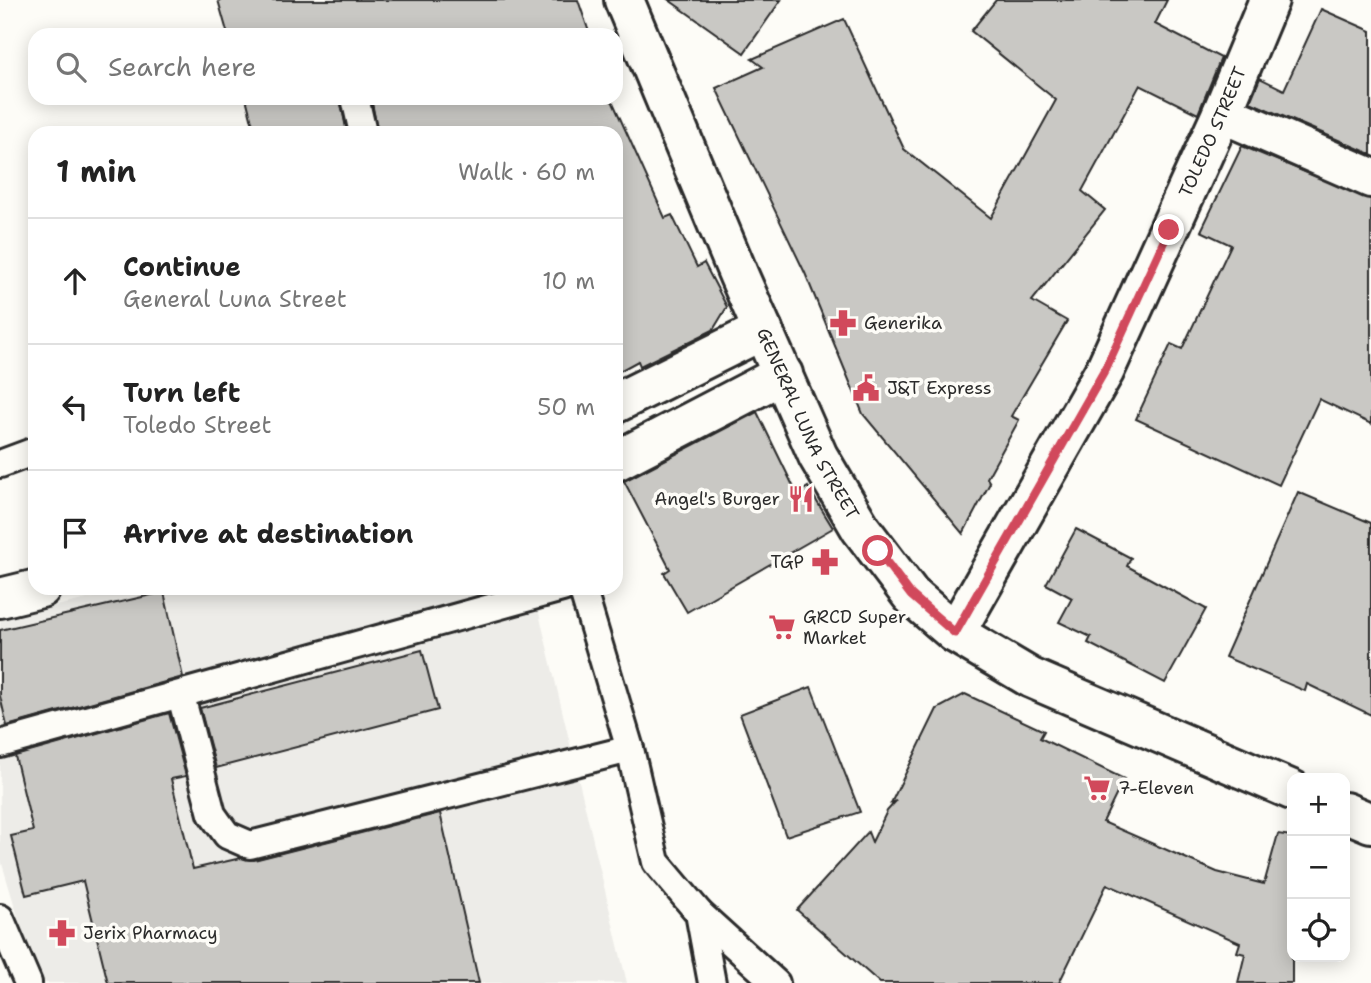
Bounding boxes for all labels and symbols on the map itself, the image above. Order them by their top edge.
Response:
street label: TOLEDO STREET [1173,63,1252,201]
route end [1153,214,1184,245]
pharmacy icon: Generika [828,308,858,338]
place label: Generika [864,311,942,335]
street label: GENERAL LUNA STREET [751,324,865,524]
public building icon: J&T Express [851,373,881,403]
place label: J&T Express [887,376,992,400]
restaurant icon: Angel's Burger [786,484,816,514]
place label: Angel's Burger [654,487,780,511]
route start [862,535,893,566]
pharmacy icon: TGP [810,547,840,577]
place label: TGP [770,550,804,574]
place label: GRCD Super Market [803,605,906,650]
supermarket icon: GRCD Super Market [767,612,797,642]
supermarket icon: 7-Eleven [1082,773,1112,803]
place label: 7-Eleven [1118,776,1194,800]
pharmacy icon: Jerix Pharmacy [47,918,77,948]
place label: Jerix Pharmacy [83,921,218,945]

